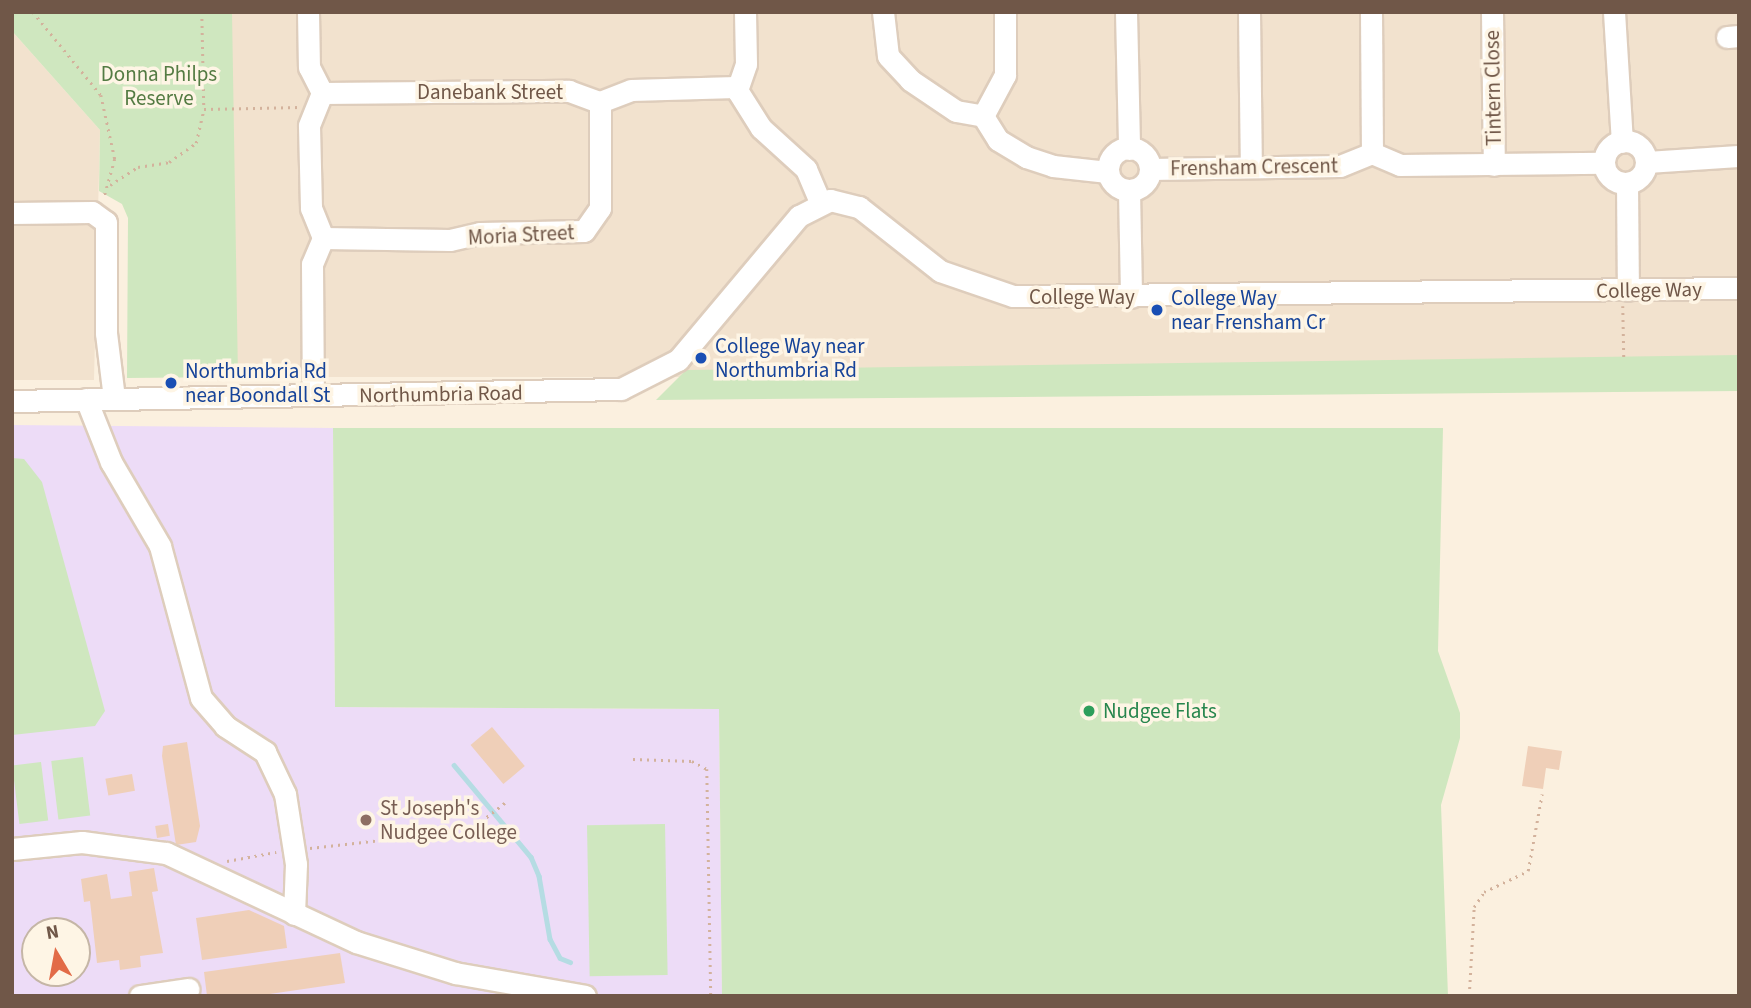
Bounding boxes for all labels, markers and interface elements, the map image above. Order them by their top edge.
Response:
street label: Tintern Close [1479,30,1507,146]
park label: Donna Philps Reserve [101,61,217,111]
street label: Danebank Street [417,79,563,105]
street label: Frensham Crescent [1170,153,1338,181]
street label: Moria Street [467,220,575,250]
street label: College Way [1596,276,1702,304]
street label: College Way [1029,284,1135,310]
place label: College Way near Frensham Cr [1171,285,1325,335]
marker: College Way near Frensham Cr [1149,302,1165,318]
place label: College Way near Northumbria Rd [715,333,864,383]
marker: College Way near Northumbria Rd [693,350,709,366]
place label: Northumbria Rd near Boondall St [185,358,330,408]
marker: Northumbria Rd near Boondall St [163,375,179,391]
street label: Northumbria Road [359,380,523,408]
place label: Nudgee Flats [1103,698,1217,724]
marker: Nudgee Flats [1081,703,1097,719]
place label: St Joseph's Nudgee College [380,795,517,845]
marker: St Joseph's Nudgee College [358,812,374,828]
north arrow [21,917,91,987]
text: N [44,918,61,947]

